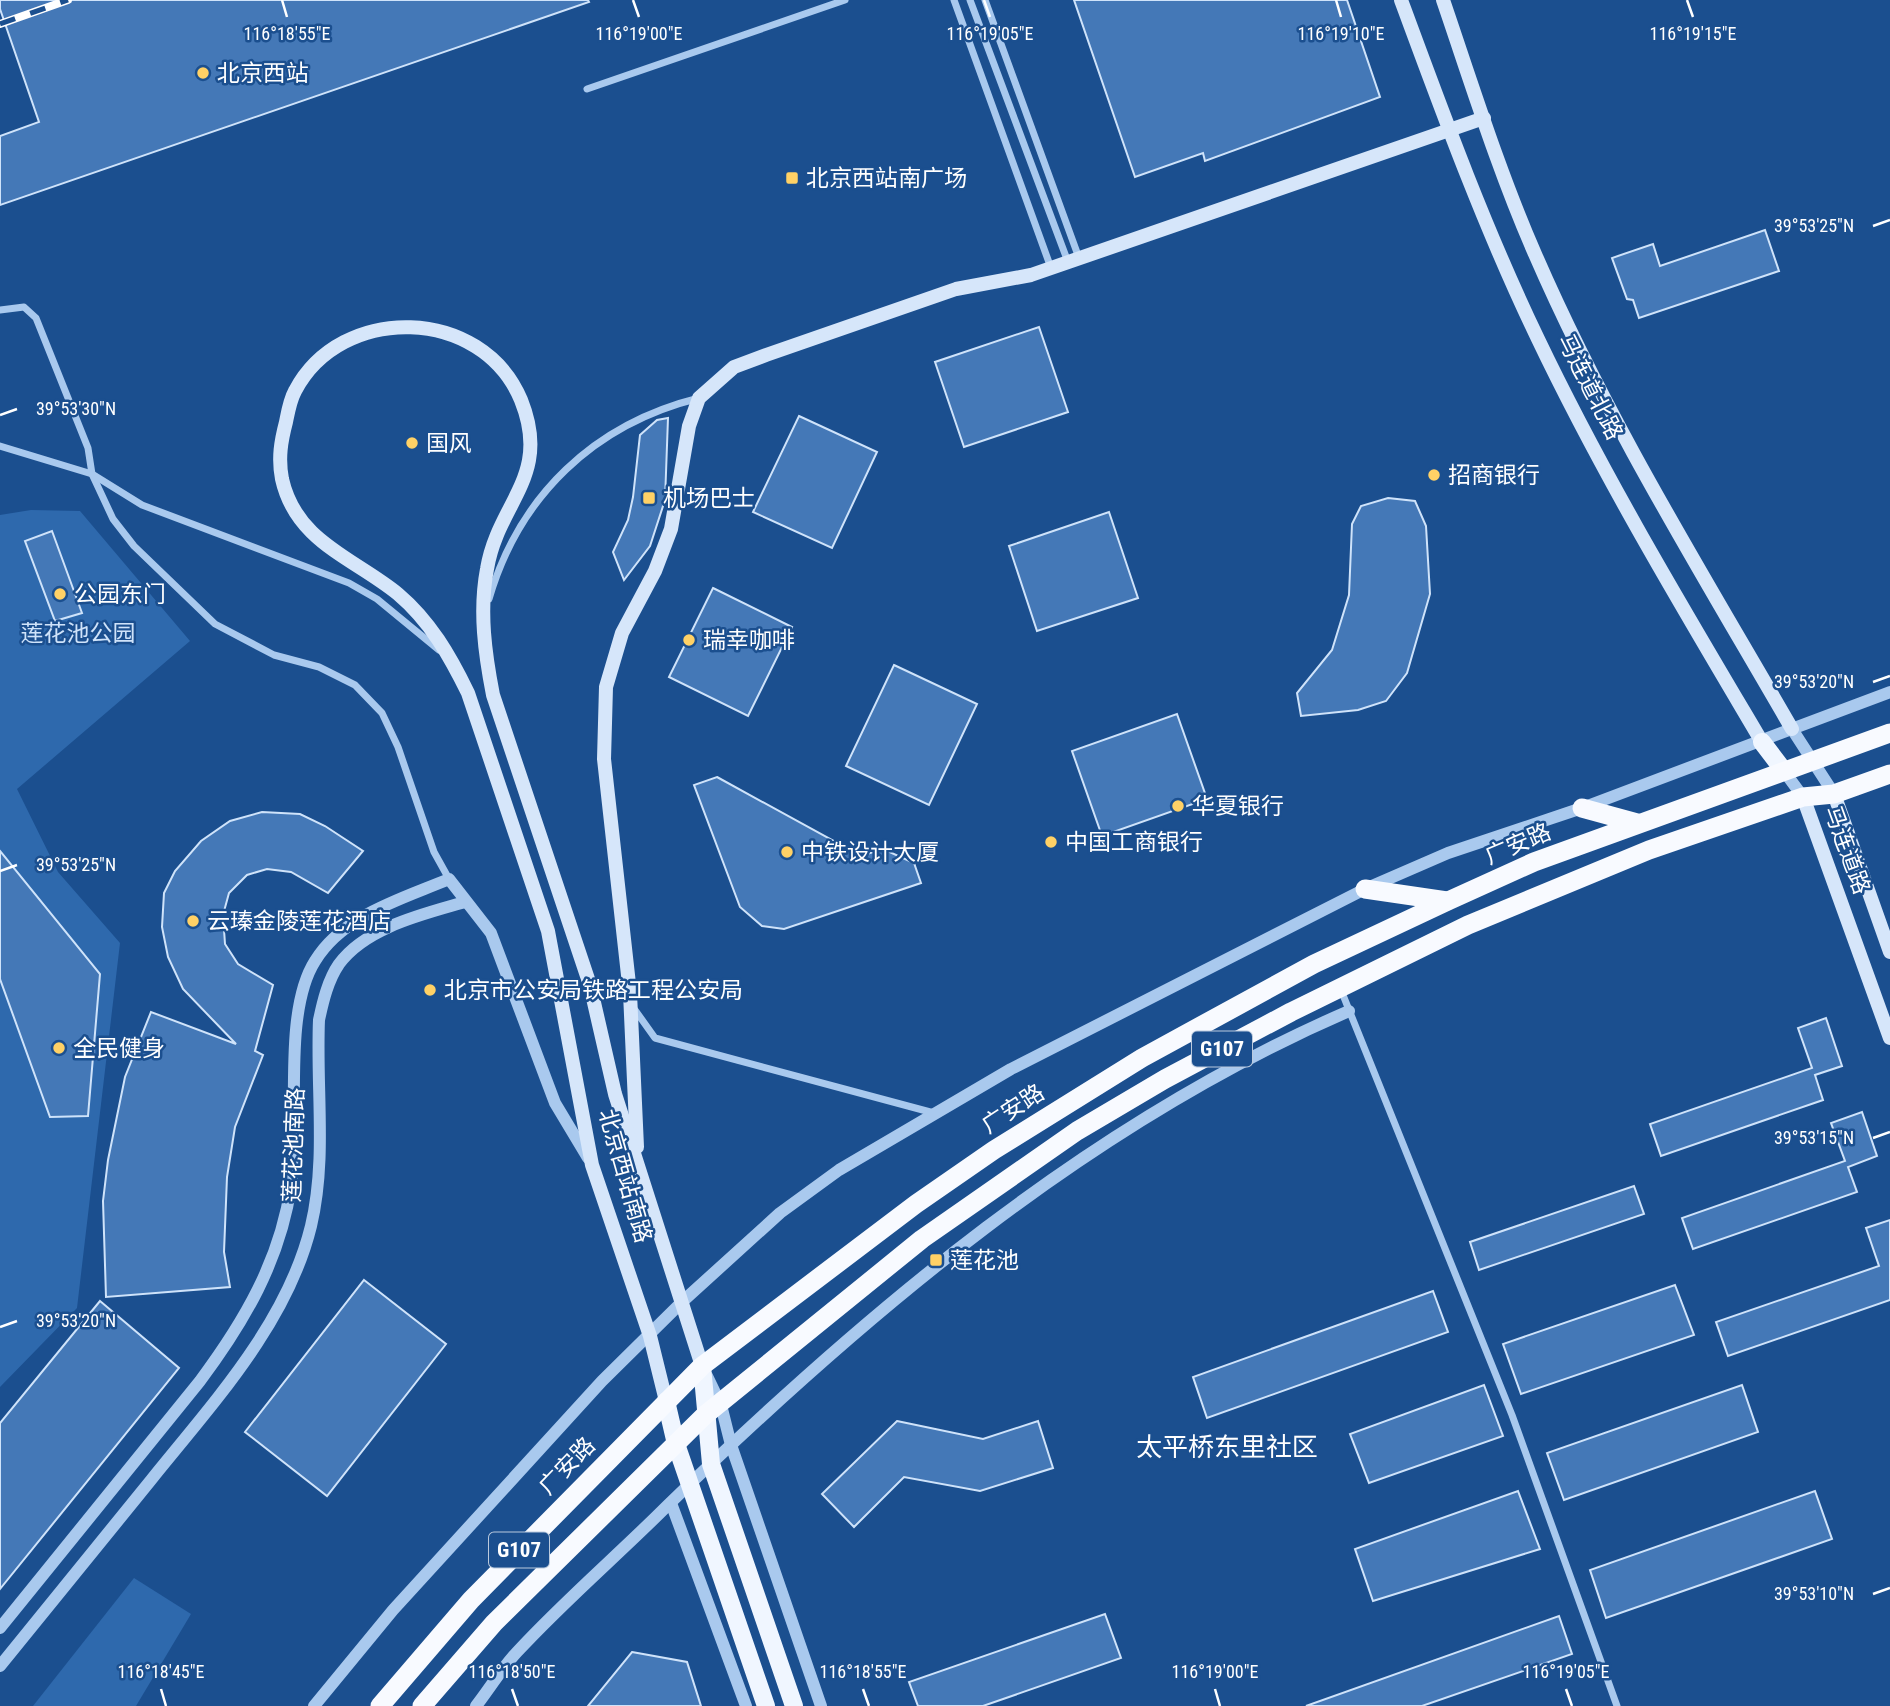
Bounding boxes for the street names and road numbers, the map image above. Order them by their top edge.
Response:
street label: 马连道北路 [1552,330,1628,444]
street label: 马连道路 [1819,802,1875,898]
street label: 广安路 [1481,818,1555,870]
road number: G107 [1192,1032,1252,1066]
street label: 广安路 [977,1079,1049,1139]
street label: 莲花池南路 [279,1087,309,1203]
street label: 北京西站南路 [593,1106,657,1246]
street label: 广安路 [533,1432,601,1500]
road number: G107 [489,1532,549,1568]

